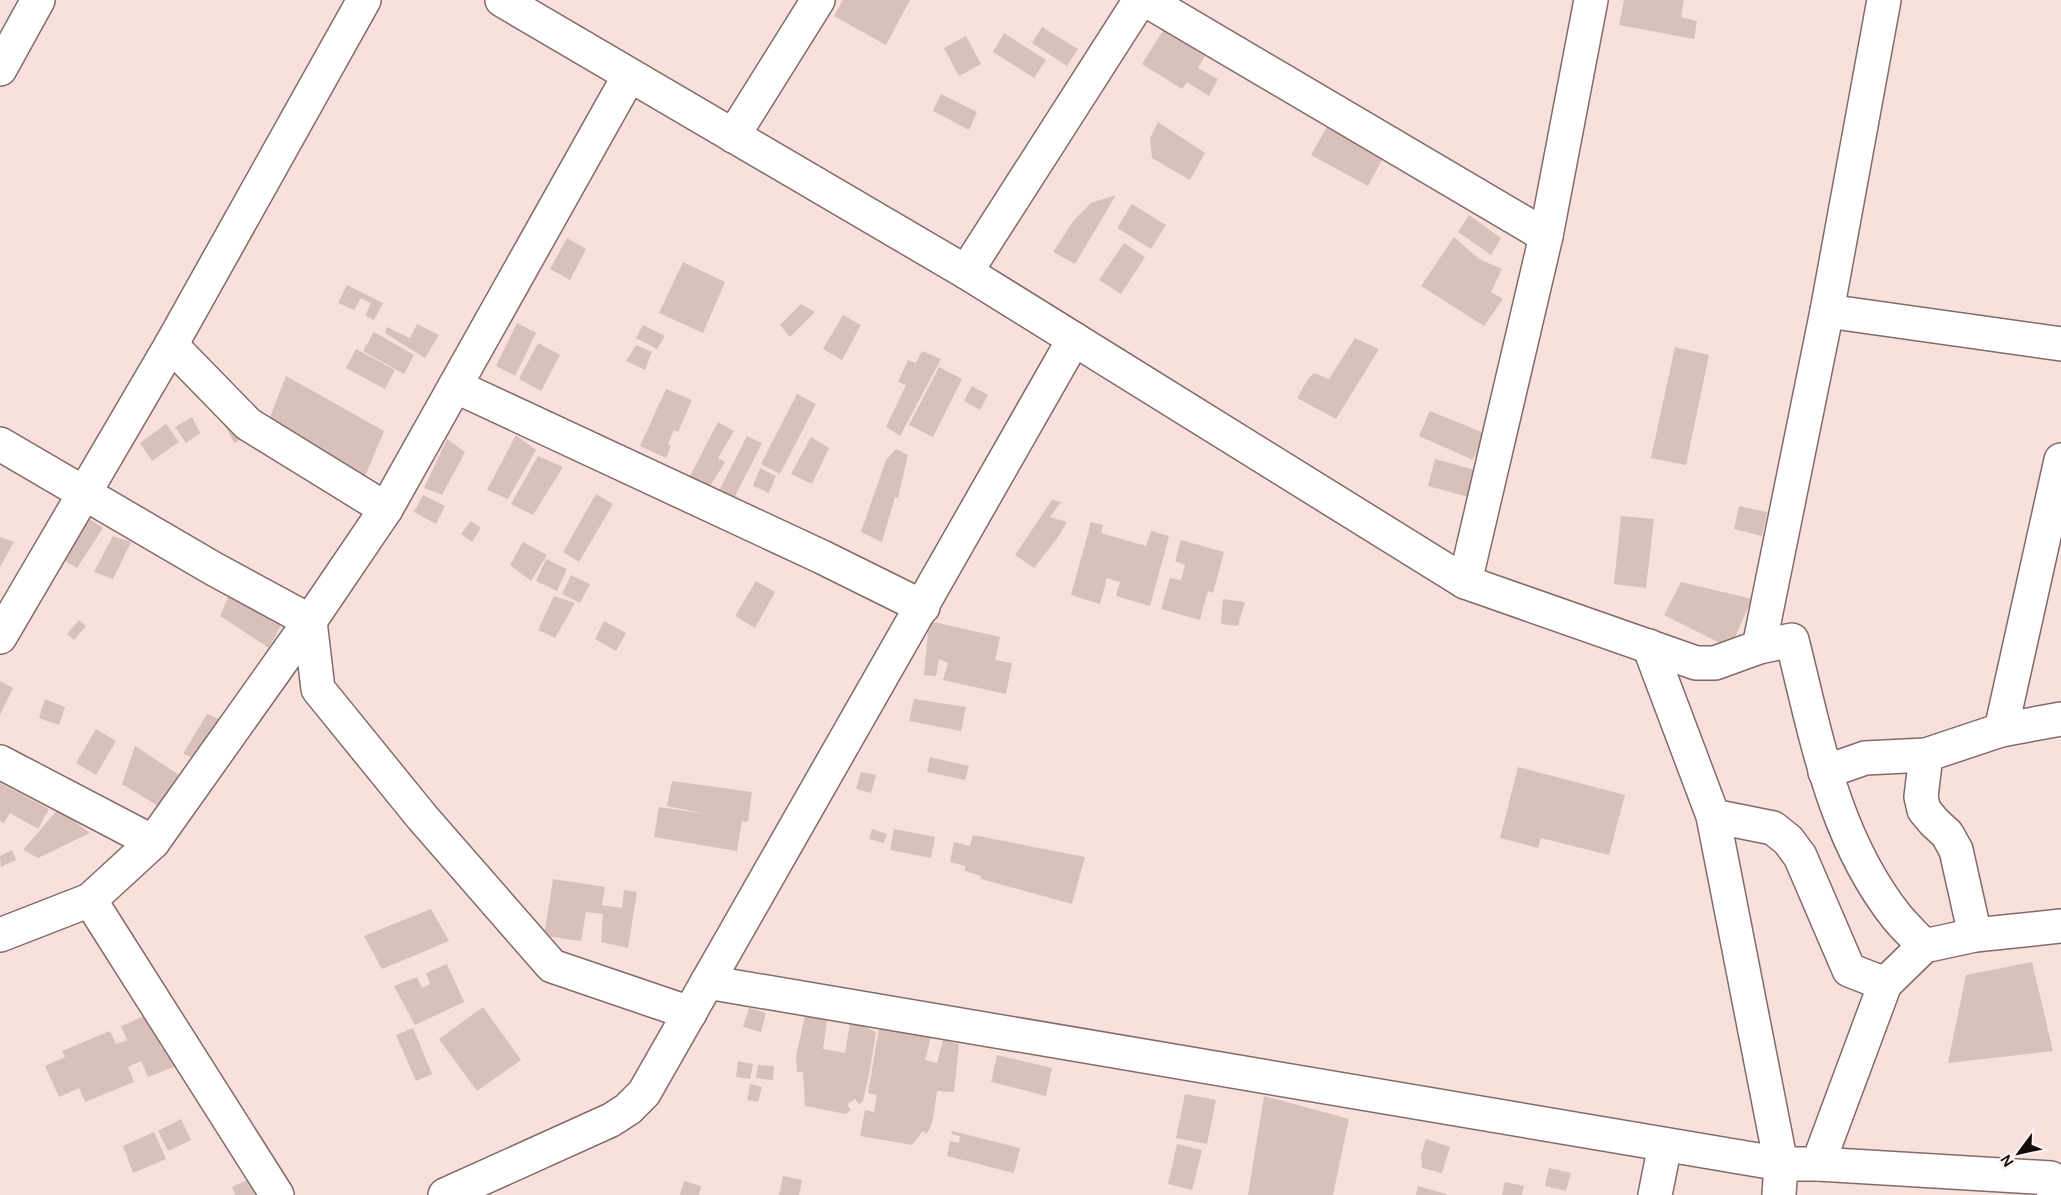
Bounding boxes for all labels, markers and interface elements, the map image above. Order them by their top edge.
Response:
north arrow [1989,1123,2049,1183]
text: N [1996,1151,2018,1171]

